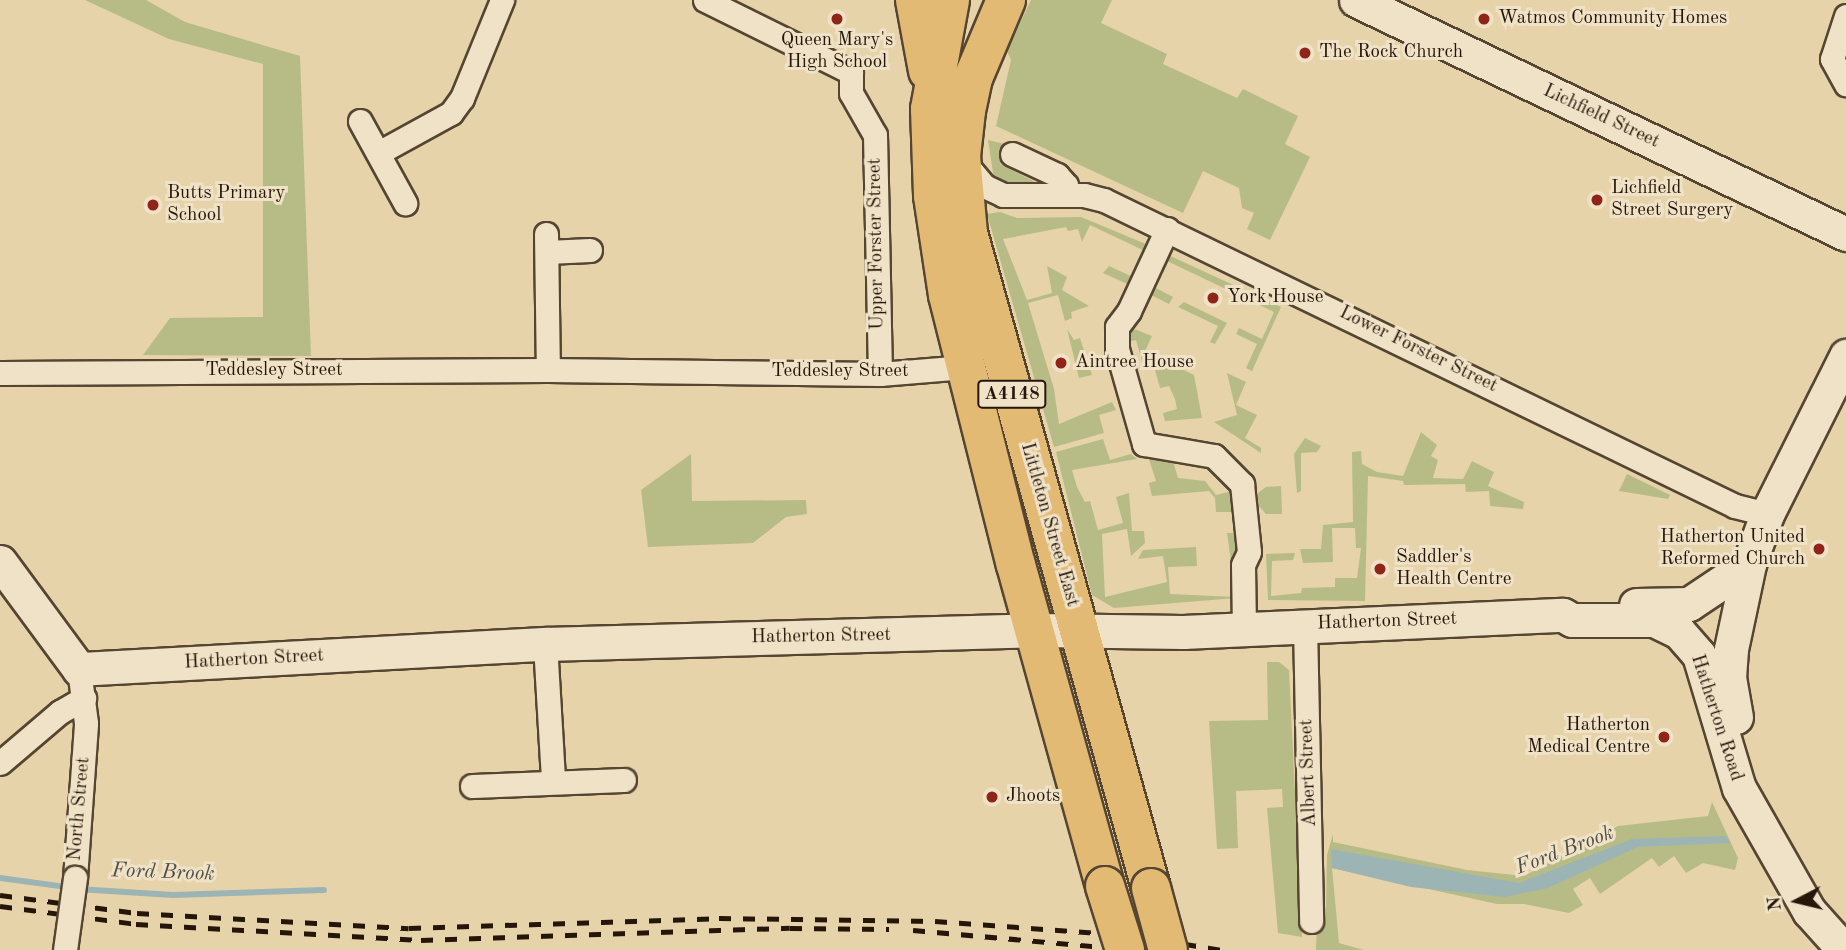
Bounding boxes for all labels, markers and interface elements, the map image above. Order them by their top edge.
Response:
place label: Watmos Community Homes [1498,8,1727,30]
marker: Queen Mary's High School [829,11,845,27]
marker: Watmos Community Homes [1476,11,1492,27]
place label: Queen Mary's High School [781,30,893,74]
place label: The Rock Church [1319,42,1463,64]
marker: The Rock Church [1297,45,1313,61]
street label: Lichfield Street [1539,80,1663,154]
street label: Upper Forster Street [864,158,890,330]
place label: Lichfield Street Surgery [1611,178,1733,222]
place label: Butts Primary School [167,183,285,227]
marker: Lichfield Street Surgery [1589,192,1605,208]
marker: Butts Primary School [145,197,161,213]
place label: York House [1227,287,1323,309]
marker: York House [1205,290,1221,306]
street label: Lower Forster Street [1335,302,1501,398]
place label: Aintree House [1075,352,1194,374]
marker: Aintree House [1053,355,1069,371]
street label: Teddesley Street [205,360,343,382]
street label: Teddesley Street [771,361,909,383]
road number: A4148 [977,380,1047,408]
street label: Littleton Street East [1015,440,1083,610]
place label: Hatherton United Reformed Church [1660,527,1805,571]
marker: Hatherton United Reformed Church [1811,541,1827,557]
place label: Saddler's Health Centre [1396,547,1511,591]
marker: Saddler's Health Centre [1370,559,1390,579]
street label: Hatherton Street [1317,608,1457,636]
street label: Hatherton Street [751,624,891,650]
street label: Hatherton Street [184,645,324,675]
street label: Hatherton Road [1685,652,1747,784]
place label: Hatherton Medical Centre [1527,715,1650,759]
street label: Albert Street [1296,719,1322,827]
marker: Hatherton Medical Centre [1656,729,1672,745]
street label: North Street [64,756,96,862]
place label: Jhoots [1006,786,1060,808]
marker: Jhoots [984,789,1000,805]
water label: Ford Brook [1512,821,1618,881]
water label: Ford Brook [111,859,215,887]
north arrow [1762,866,1832,936]
text: N [1765,895,1786,912]

